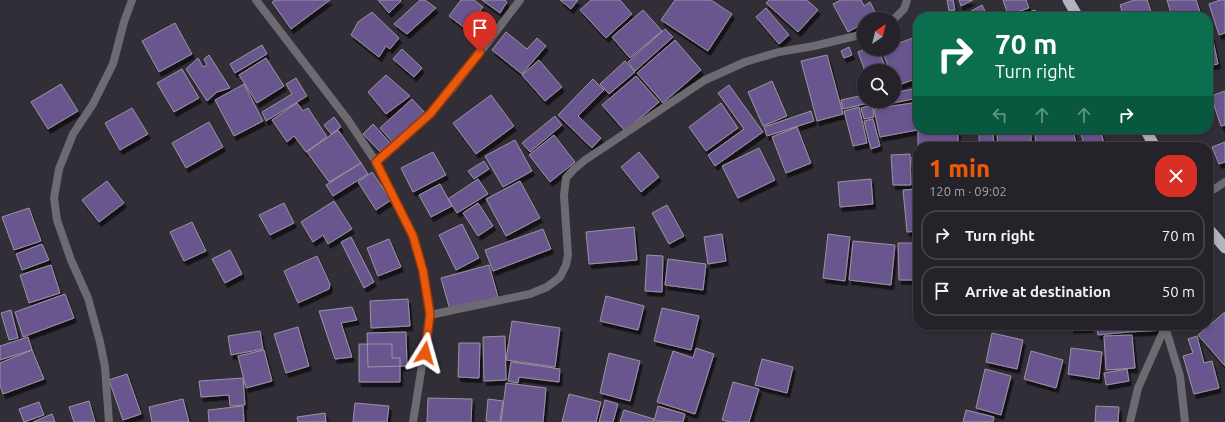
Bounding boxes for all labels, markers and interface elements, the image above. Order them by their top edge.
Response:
pin [463,11,497,52]
north arrow [857,12,901,56]
map controls [857,12,901,108]
icon: arrive [469,17,491,39]
icon: right [929,28,981,80]
text: 70 m [995,28,1057,59]
text: Turn right [995,61,1075,81]
button: search [857,64,901,108]
icon: left [989,104,1011,126]
icon: ahead [1031,104,1053,126]
icon: ahead [1073,104,1095,126]
icon: right [1115,104,1137,126]
text: 1 min [929,155,990,182]
button: close [1155,155,1197,197]
text: 120 m · 09:02 [929,184,1007,198]
icon: right [931,224,953,246]
text: Turn right [965,227,1035,244]
text: 70 m [1162,227,1195,244]
icon: arrive [931,280,953,302]
text: Arrive at destination [965,283,1111,300]
text: 50 m [1162,283,1195,300]
position arrow [404,332,446,374]

